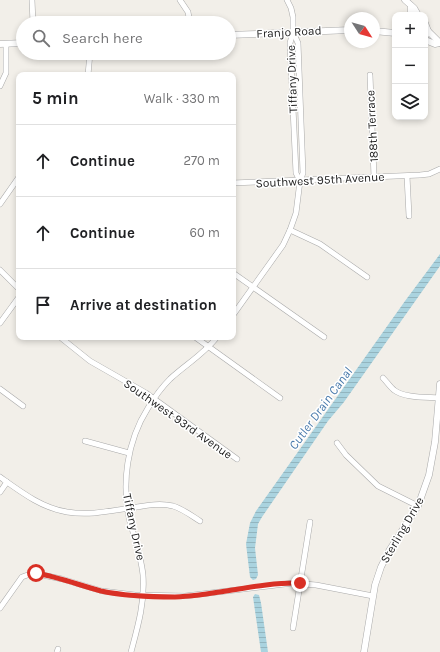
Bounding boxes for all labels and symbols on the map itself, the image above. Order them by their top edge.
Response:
north arrow [344,12,380,48]
street label: Franjo Road [256,23,322,41]
street label: Tiffany Drive [284,45,300,113]
street label: 188th Terrace [363,90,381,162]
street label: Southwest 95th Avenue [255,170,385,190]
water label: Cutler Drain Canal [286,364,355,452]
street label: Southwest 93rd Avenue [121,376,235,462]
street label: Tiffany Drive [120,492,148,562]
street label: Sterling Drive [377,494,427,566]
route start [27,564,45,582]
route end [291,574,309,592]

